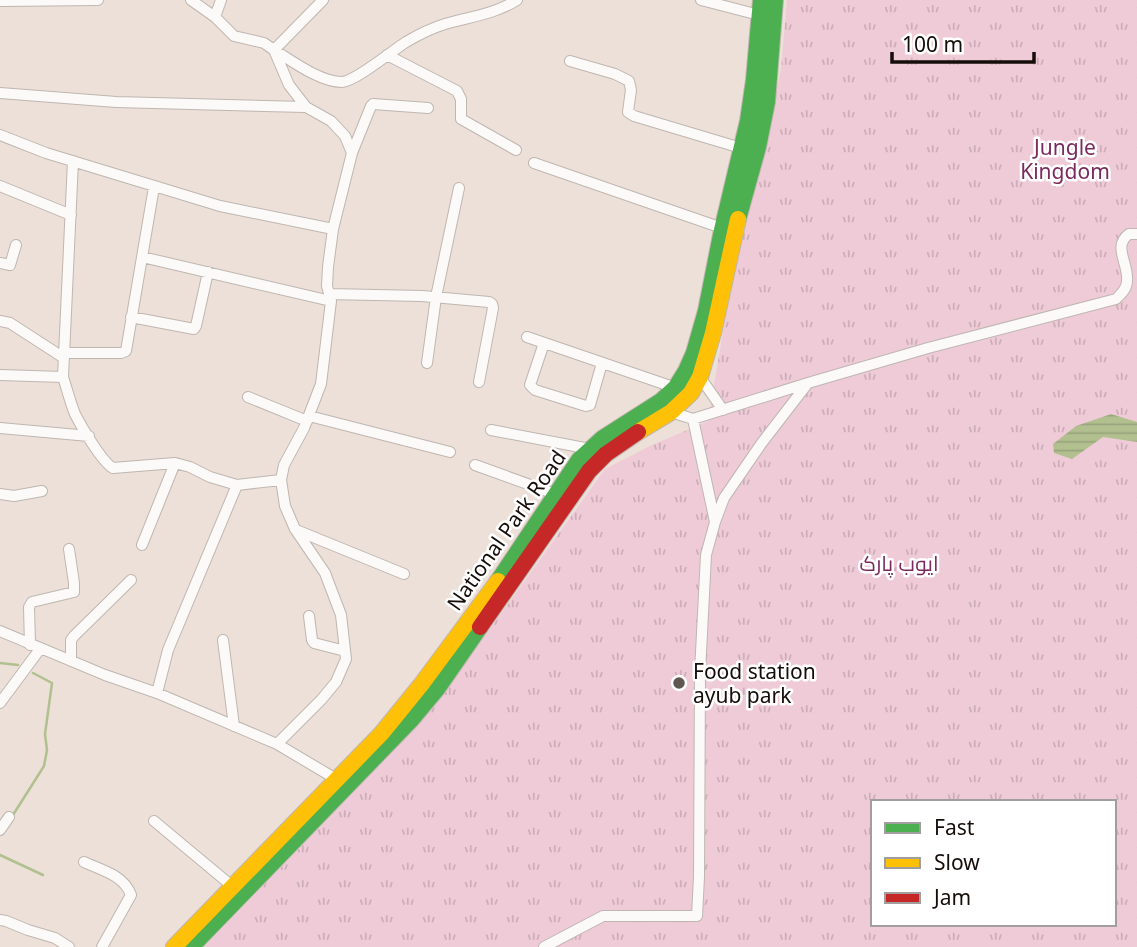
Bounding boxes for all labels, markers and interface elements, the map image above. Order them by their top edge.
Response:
scale bar [892,21,1034,65]
text: 100 m [902,30,963,58]
park label: Jungle Kingdom [1020,133,1110,185]
street label: National Park Road [440,444,572,616]
park label: ایوب پارک [859,549,939,578]
place label: Food station ayub park [693,657,816,709]
marker: Food station ayub park [671,675,687,691]
legend [871,800,1116,926]
text: Fast [934,813,975,841]
text: Slow [934,848,980,876]
text: Jam [932,883,971,911]

